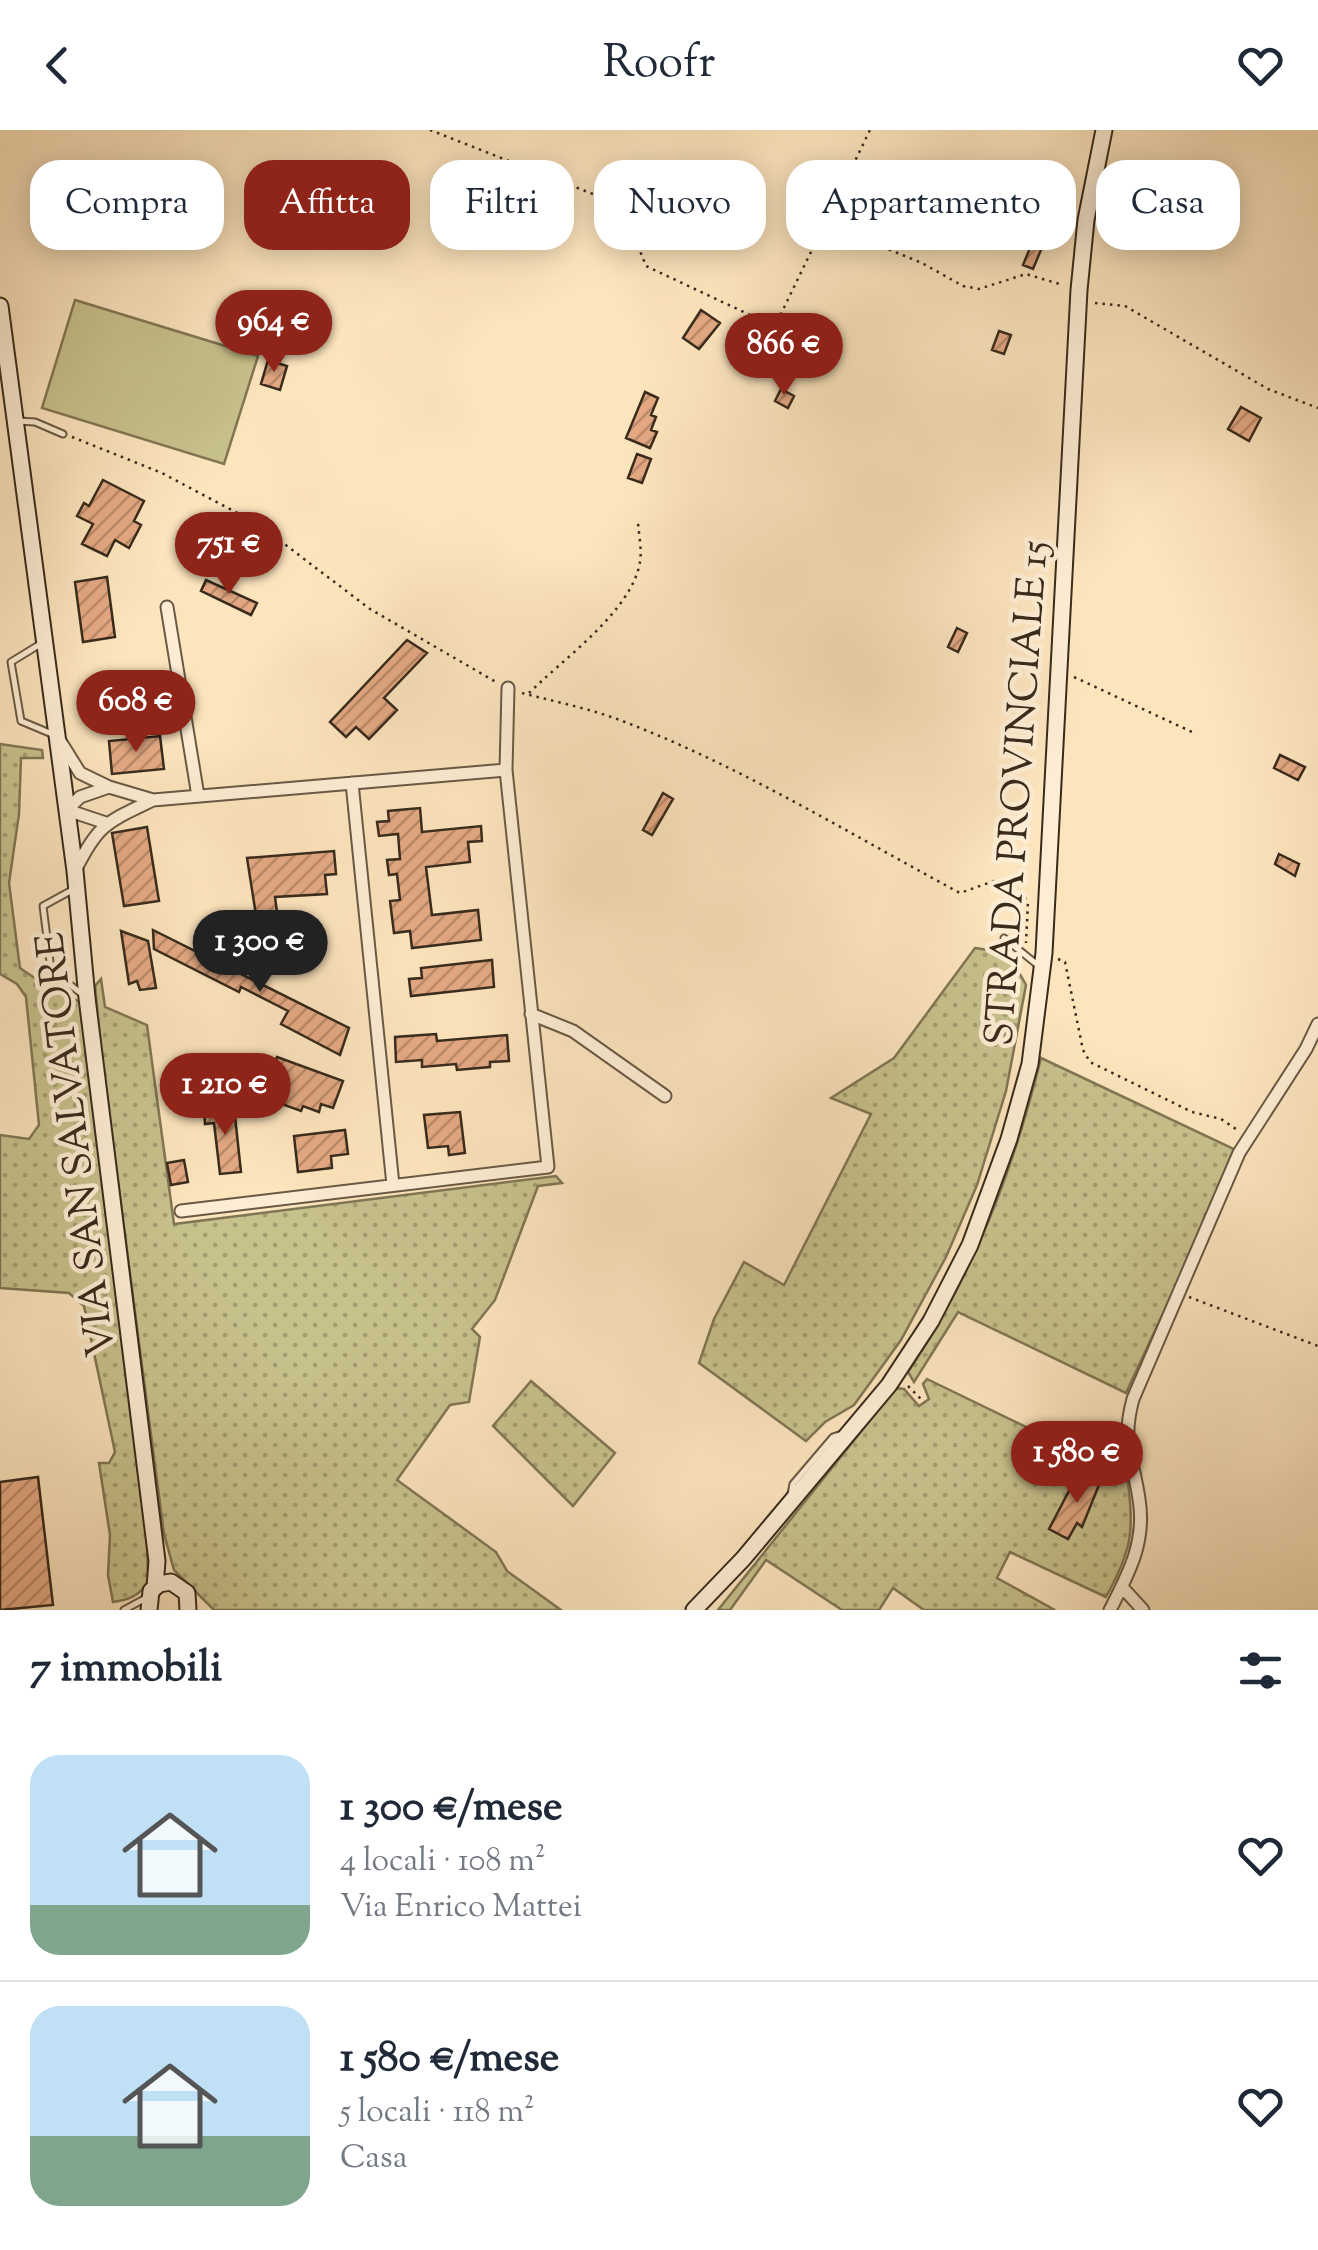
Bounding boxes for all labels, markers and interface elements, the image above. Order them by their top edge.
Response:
text: Roofr [603,33,715,98]
icon: back [30,38,85,93]
icon: heart [1233,38,1288,93]
chip: Compra [30,160,224,250]
chip: Affitta [244,160,410,250]
chip: Filtri [430,160,574,250]
chip: Nuovo [594,160,766,250]
chip: Appartamento [786,160,1076,250]
chip: Casa [1096,160,1240,250]
pin: 964 € [204,290,344,375]
text: 964 € [237,299,311,345]
pin: 866 € [714,313,854,398]
text: 866 € [747,322,821,368]
pin: 751 € [159,512,299,597]
text: 751 € [197,521,261,567]
street label: STRADA PROVINCIALE 15 [973,539,1066,1048]
pin: 608 € [66,670,206,755]
text: 608 € [98,679,174,725]
pin: 1 300 € [168,910,352,995]
text: 1 300 € [215,919,305,965]
street label: VIA SAN SALVATORE [24,929,133,1360]
pin: 1 210 € [133,1053,317,1138]
text: 1 210 € [182,1062,268,1108]
pin: 1 580 € [985,1421,1169,1506]
text: 1 580 € [1033,1430,1121,1476]
text: 7 immobili [30,1640,222,1700]
icon: filters [1233,1643,1288,1698]
text: 1 300 €/mese [340,1779,563,1839]
icon: home [110,1795,230,1915]
icon: heart [1233,1828,1288,1883]
text: 4 locali · 108 m² [340,1839,546,1885]
text: Via Enrico Mattei [340,1885,582,1931]
text: 1 580 €/mese [340,2030,559,2090]
icon: home [110,2046,230,2166]
icon: heart [1233,2079,1288,2134]
text: 5 locali · 118 m² [340,2090,535,2136]
text: Casa [340,2136,407,2182]

